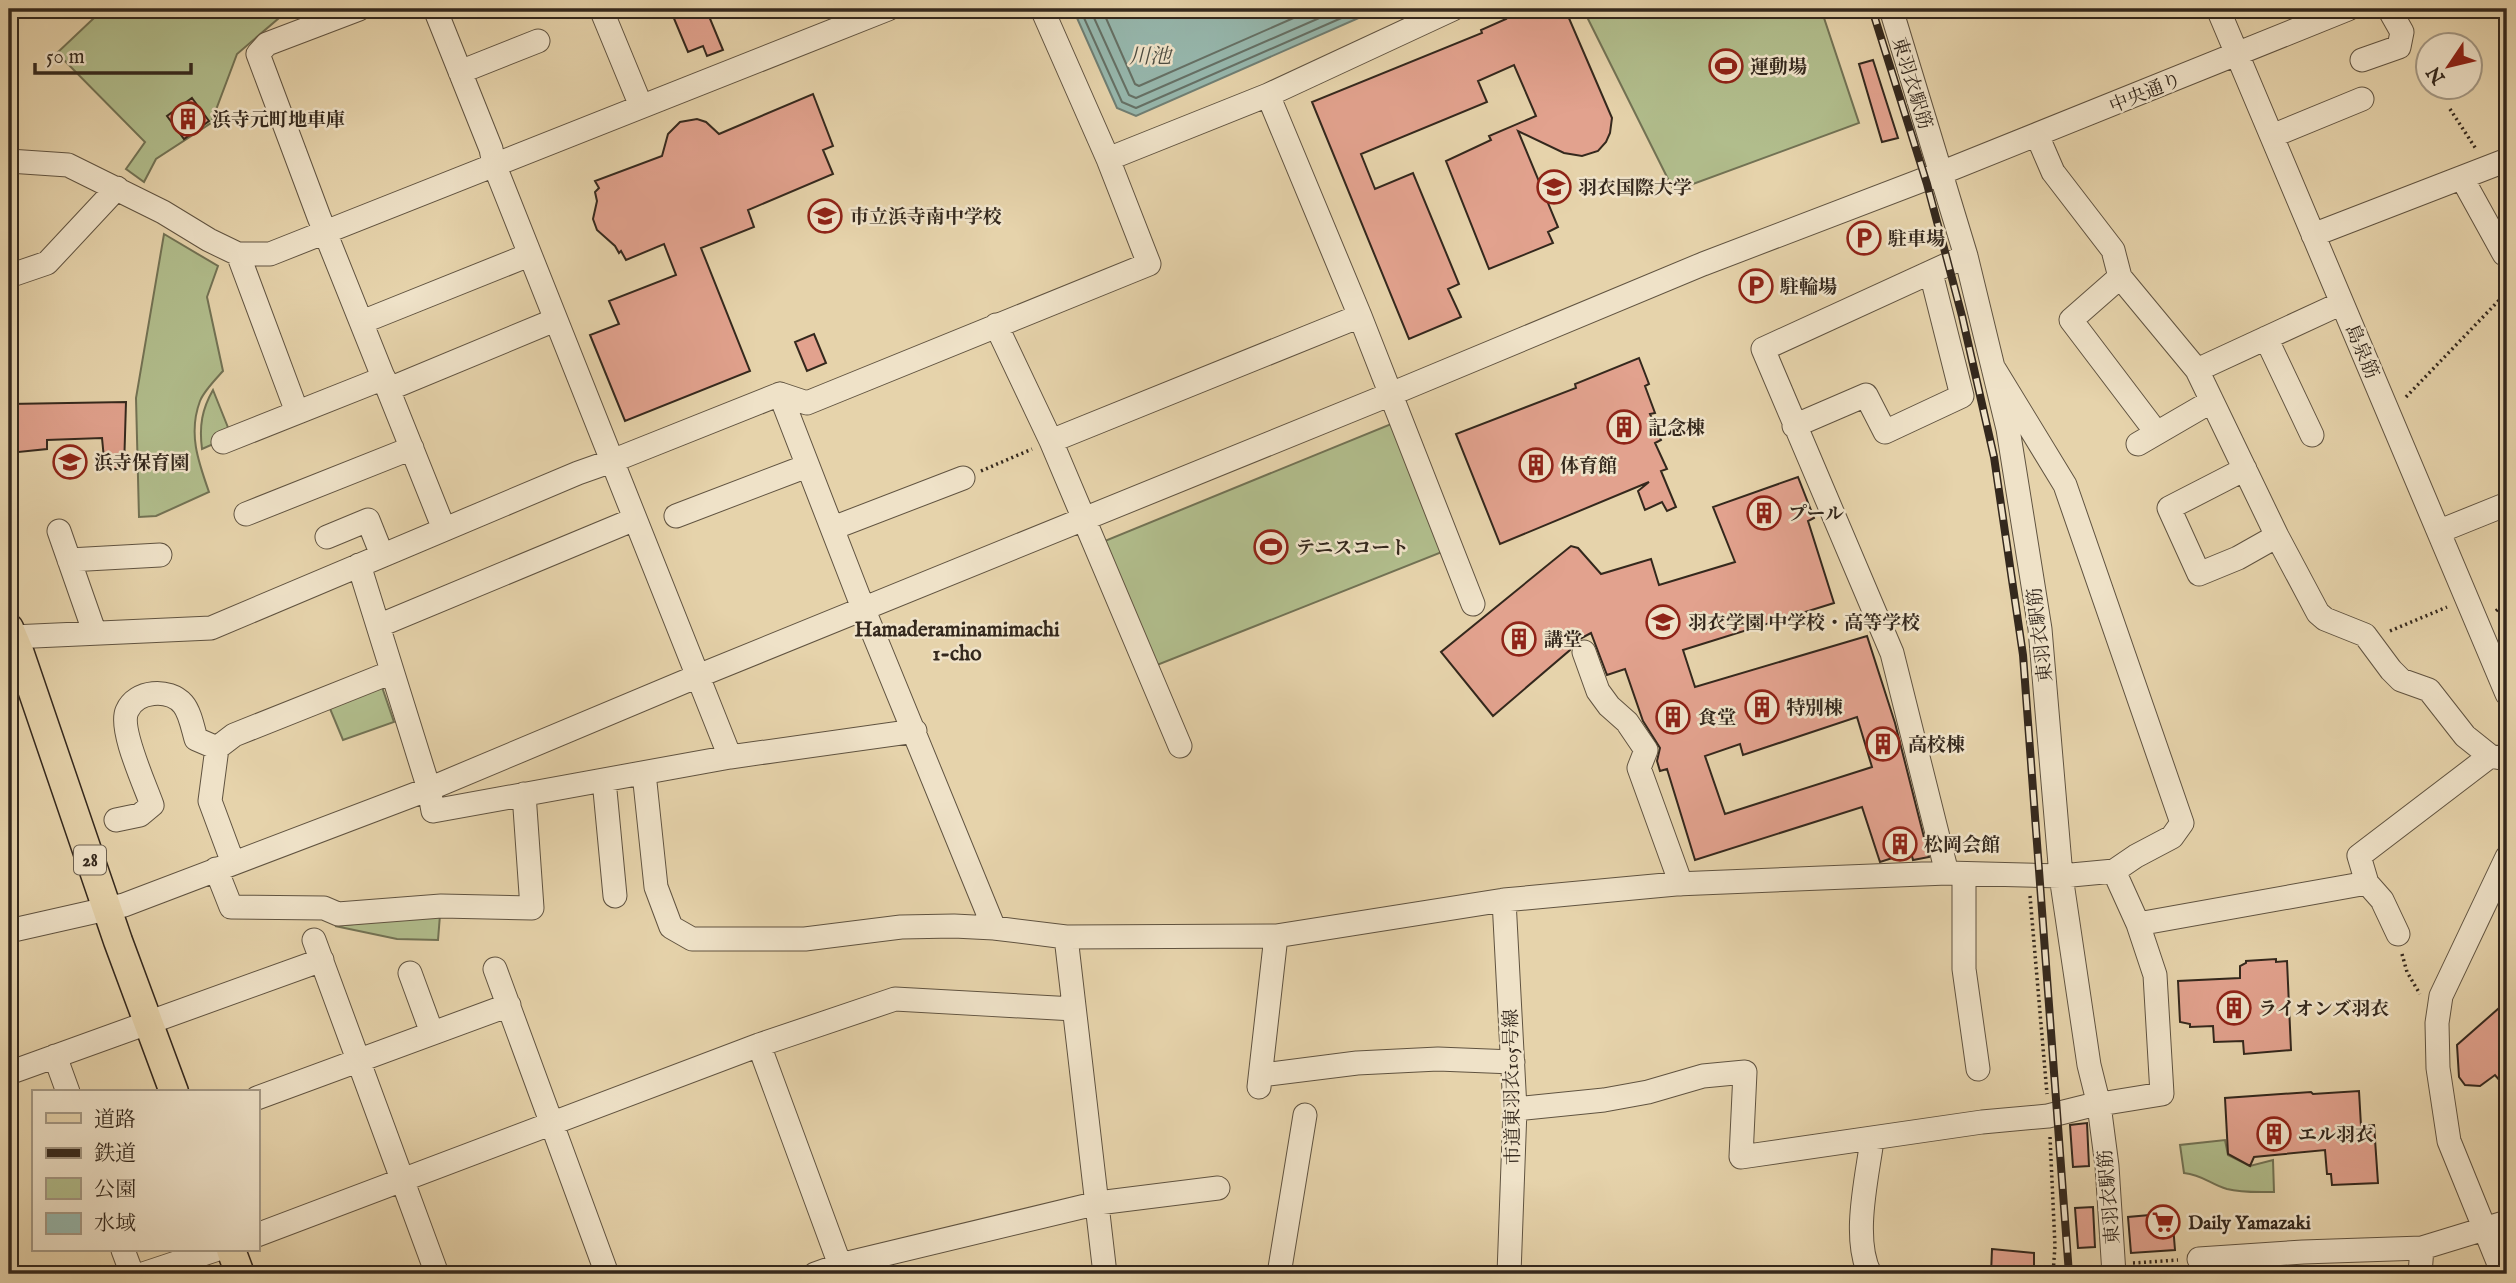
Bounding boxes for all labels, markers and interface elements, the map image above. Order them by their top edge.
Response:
scale bar [35,32,191,76]
north arrow [2414,32,2484,102]
street label: 東羽衣駅筋 [1886,35,1936,133]
text: 50 m [46,44,85,71]
water label: 川池 [1129,44,1173,71]
sports icon: 運動場 [1707,47,1745,85]
place label: 運動場 [1750,56,1807,80]
text: N [2422,61,2452,89]
street label: 中央通り [2106,68,2185,119]
building icon: 浜寺元町地車庫 [169,100,207,138]
place label: 浜寺元町地車庫 [212,109,345,133]
school or university icon: 羽衣国際大学 [1535,168,1573,206]
place label: 羽衣国際大学 [1578,177,1692,201]
school or university icon: 市立浜寺南中学校 [806,197,844,235]
place label: 市立浜寺南中学校 [850,206,1002,230]
parking icon: 駐車場 [1845,219,1883,257]
place label: 駐車場 [1888,228,1945,252]
parking icon: 駐輪場 [1737,267,1775,305]
place label: 駐輪場 [1780,276,1837,300]
street label: 島泉筋 [2339,321,2383,383]
building icon: 記念棟 [1605,408,1643,446]
place label: 記念棟 [1648,417,1705,441]
school or university icon: 浜寺保育園 [51,443,89,481]
building icon: 体育館 [1517,446,1555,484]
place label: 浜寺保育園 [94,452,189,476]
place label: 体育館 [1560,455,1617,479]
building icon: プール [1745,494,1783,532]
place label: プール [1788,503,1844,527]
sports icon: テニスコート [1252,528,1290,566]
place label: テニスコート [1296,537,1409,561]
street label: 東羽衣駅筋 [2023,586,2059,683]
school or university icon: 羽衣学園 中学校・高等学校 [1644,603,1682,641]
place label: 羽衣学園 中学校・高等学校 [1688,612,1920,636]
district label: Hamaderaminamimachi 1-cho [854,617,1060,668]
building icon: 講堂 [1500,620,1538,658]
place label: 講堂 [1544,629,1582,653]
building icon: 特別棟 [1743,688,1781,726]
place label: 特別棟 [1786,697,1843,721]
building icon: 食堂 [1654,698,1692,736]
place label: 食堂 [1698,707,1736,731]
building icon: 高校棟 [1864,725,1902,763]
place label: 高校棟 [1908,734,1965,758]
building icon: 松岡会館 [1881,825,1919,863]
place label: 松岡会館 [1924,834,2000,858]
road number: 28 [74,846,106,874]
building icon: ライオンズ羽衣 [2215,989,2253,1027]
place label: ライオンズ羽衣 [2258,998,2389,1022]
street label: 市道東羽衣105号線 [1500,1009,1526,1165]
legend [32,1090,259,1252]
text: 道路 [94,1107,136,1134]
building icon: エル羽衣 [2255,1115,2293,1153]
place label: エル羽衣 [2298,1124,2374,1148]
text: 鉄道 [94,1141,136,1168]
street label: 東羽衣駅筋 [2094,1148,2126,1245]
text: 公園 [94,1177,136,1204]
supermarket icon: Daily Yamazaki [2144,1203,2182,1241]
text: 水域 [94,1211,136,1238]
place label: Daily Yamazaki [2188,1212,2311,1236]

